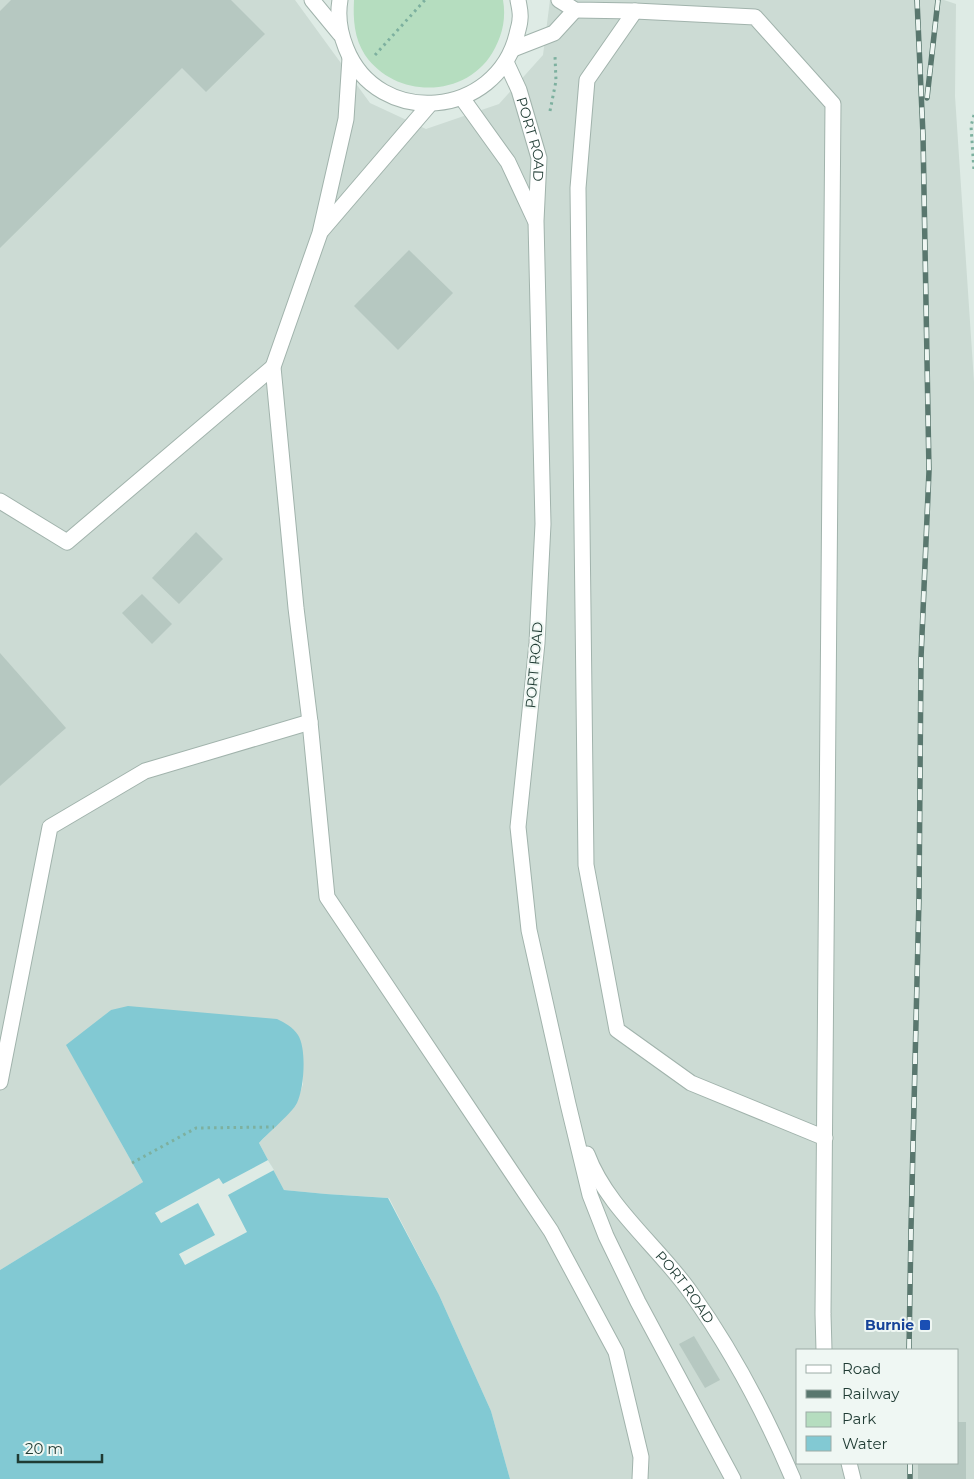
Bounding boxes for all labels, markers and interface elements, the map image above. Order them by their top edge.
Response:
street label: PORT ROAD [513,95,548,182]
street label: PORT ROAD [521,621,547,709]
street label: PORT ROAD [651,1247,718,1327]
place label: Burnie [865,1316,914,1334]
marker: Burnie [918,1318,932,1332]
legend [796,1349,959,1464]
text: Road [842,1359,881,1378]
text: Railway [842,1384,900,1403]
text: Park [842,1409,876,1428]
scale bar [18,1432,101,1464]
text: Water [842,1434,888,1453]
text: 20 m [25,1439,63,1458]

